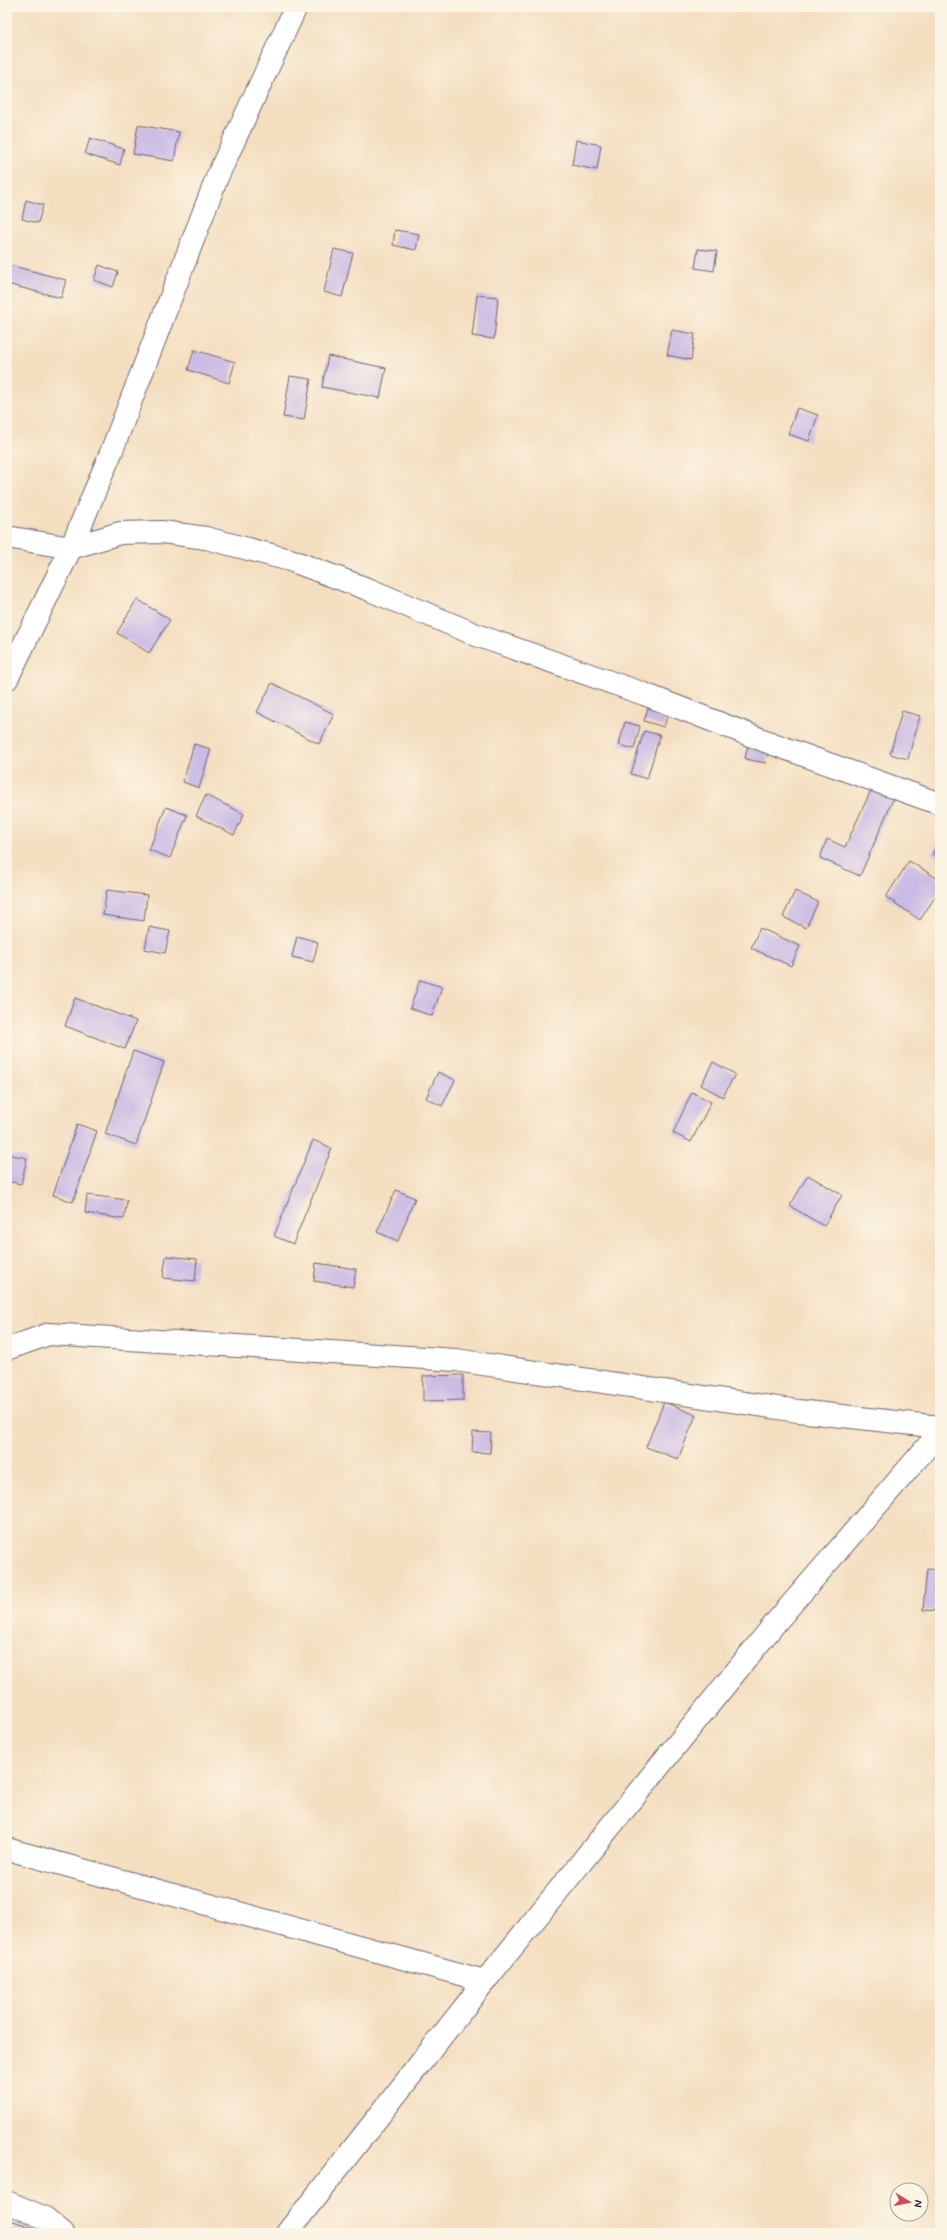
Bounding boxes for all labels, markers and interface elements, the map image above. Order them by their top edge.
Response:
north arrow [889,2182,929,2222]
text: N [910,2199,925,2208]

